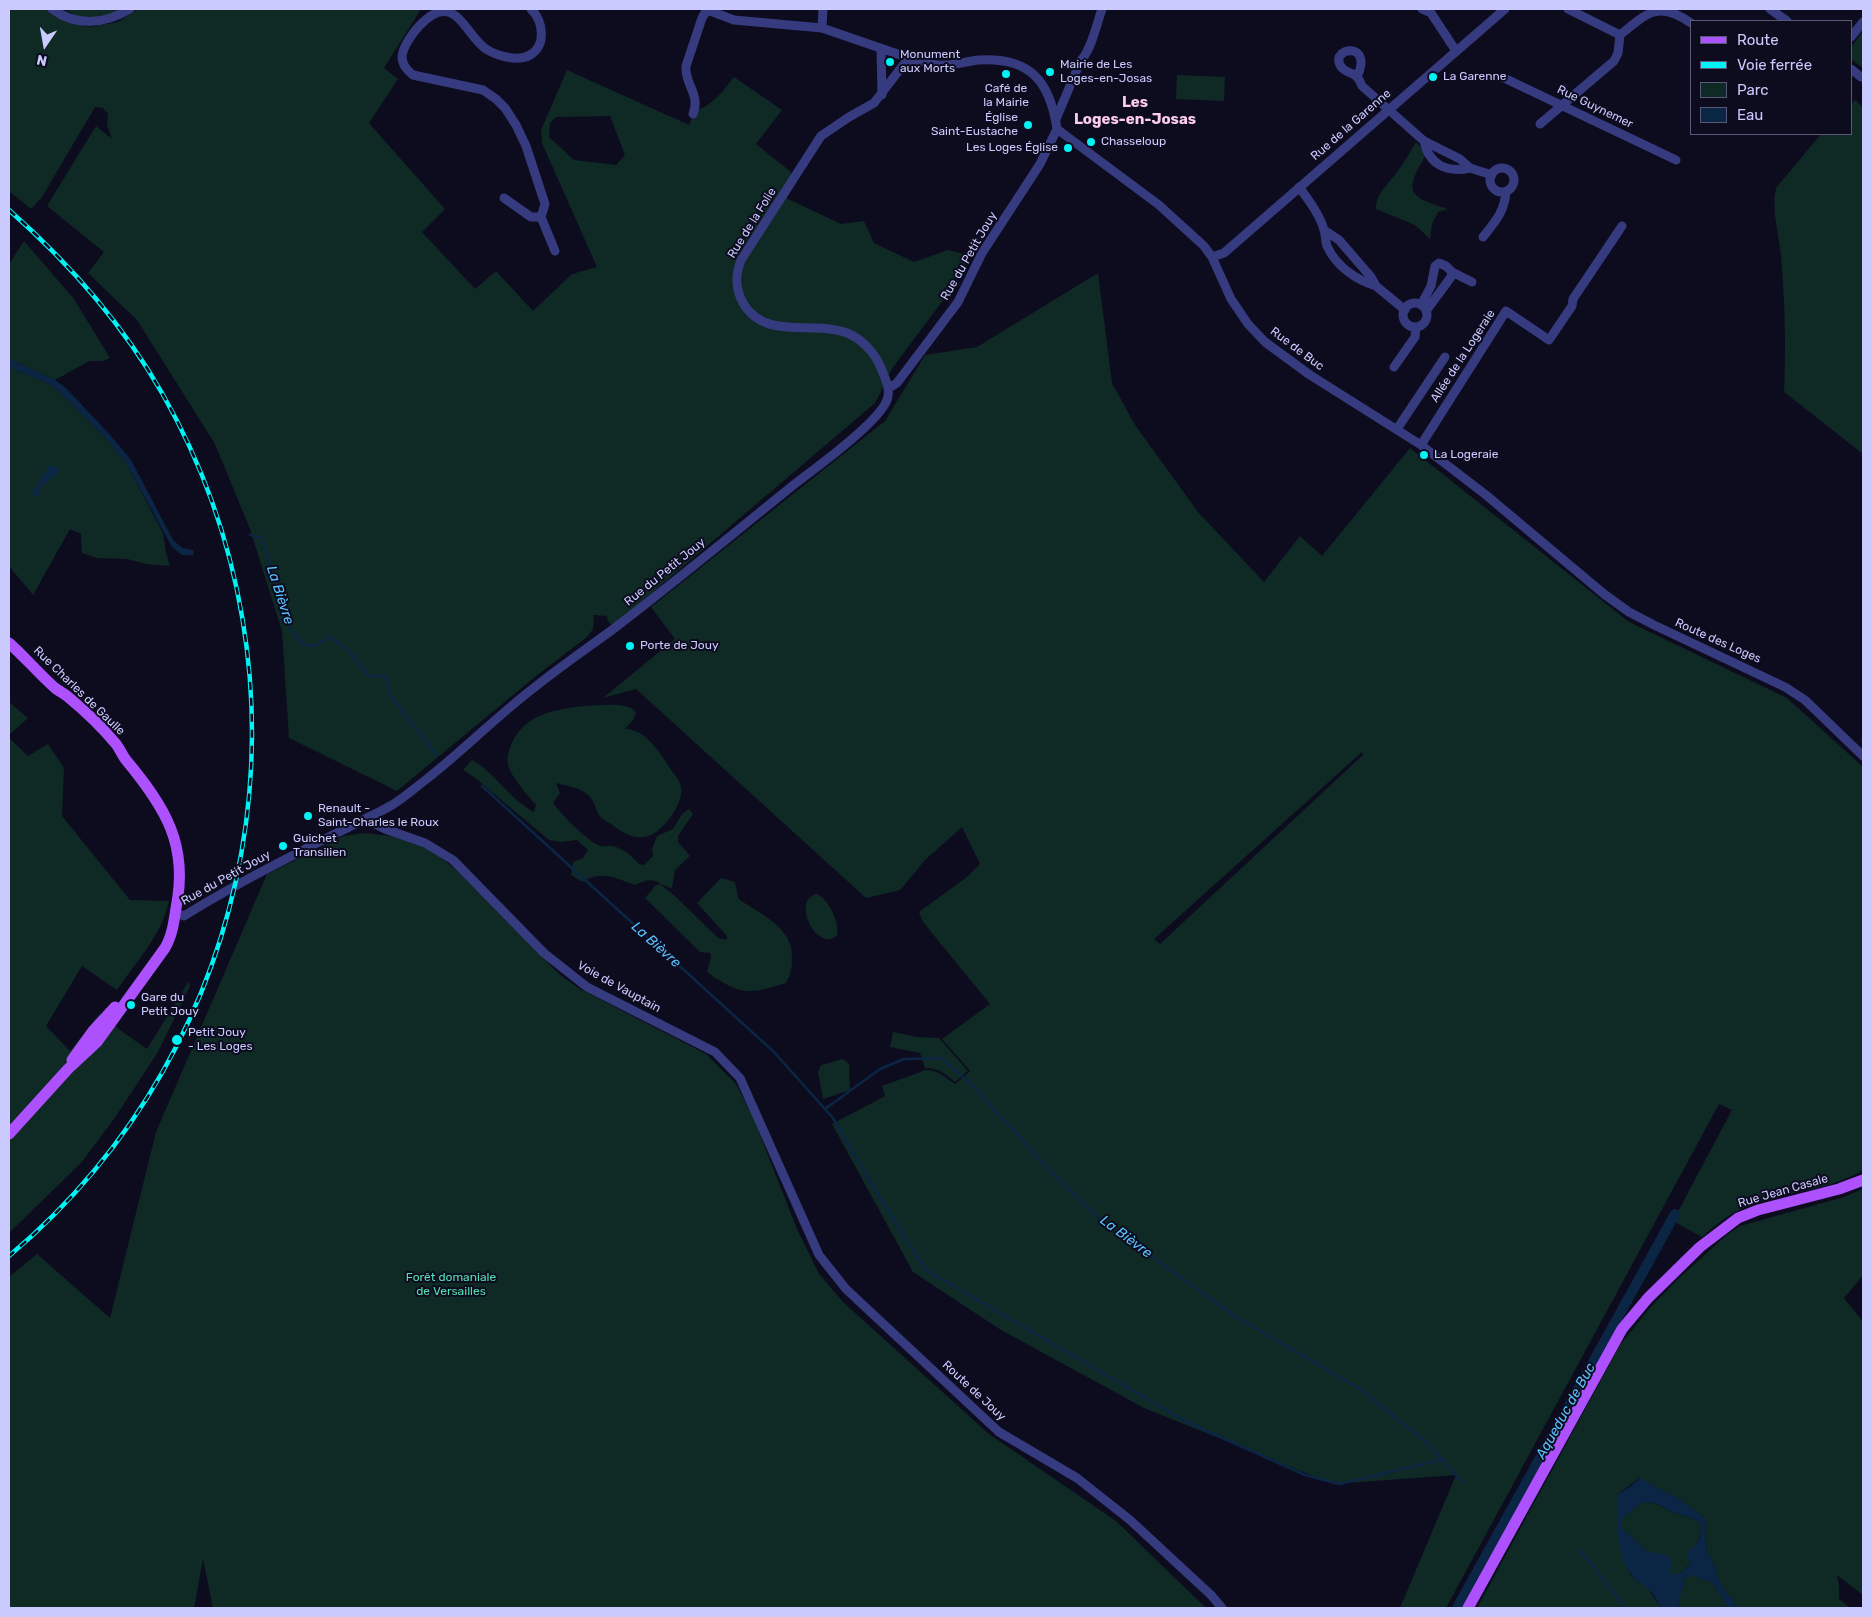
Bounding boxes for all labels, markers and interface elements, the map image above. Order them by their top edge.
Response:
north arrow [20,20,70,70]
legend [1690,20,1852,135]
text: Route [1737,31,1779,49]
place label: Monument aux Morts [900,48,960,76]
text: N [35,51,48,70]
marker: Monument aux Morts [884,56,896,68]
text: Voie ferrée [1737,56,1812,74]
place label: Mairie de Les Loges-en-Josas [1060,58,1152,86]
marker: Mairie de Les Loges-en-Josas [1044,66,1056,78]
marker: Café de la Mairie [1000,68,1012,80]
place label: La Garenne [1443,70,1507,84]
marker: La Garenne [1427,71,1439,83]
text: Parc [1737,81,1769,99]
place label: Café de la Mairie [983,82,1029,110]
street label: Rue Guynemer [1555,82,1635,132]
street label: Rue de la Garenne [1308,86,1394,164]
district label: Les Loges-en-Josas [1074,94,1196,129]
text: Eau [1737,106,1763,124]
place label: Église Saint-Eustache [931,111,1018,139]
marker: Église Saint-Eustache [1022,119,1034,131]
place label: Chasseloup [1101,135,1166,149]
marker: Chasseloup [1085,136,1097,148]
place label: Les Loges Église [966,141,1058,155]
marker: Les Loges Église [1062,142,1074,154]
street label: Rue de la Folie [725,185,779,261]
street label: Rue du Petit Jouy [938,209,1000,303]
street label: Allée de la Logeraie [1428,307,1498,405]
street label: Rue de Buc [1267,324,1327,374]
place label: La Logeraie [1434,448,1498,462]
marker: La Logeraie [1418,449,1430,461]
street label: Rue du Petit Jouy [622,535,708,609]
water label: La Bièvre [263,564,297,626]
street label: Route des Loges [1673,616,1763,666]
place label: Porte de Jouy [640,639,719,653]
marker: Porte de Jouy [624,640,636,652]
street label: Rue Charles de Gaulle [30,644,128,738]
place label: Renault - Saint-Charles le Roux [318,802,439,830]
marker: Renault - Saint-Charles le Roux [302,810,314,822]
place label: Guichet Transilien [293,832,346,860]
marker: Guichet Transilien [277,840,289,852]
street label: Rue du Petit Jouy [179,847,273,909]
water label: La Bièvre [628,918,684,972]
street label: Voie de Vauptain [575,958,663,1016]
place label: Gare du Petit Jouy [141,991,199,1019]
marker: Gare du Petit Jouy [125,999,137,1011]
place label: Petit Jouy - Les Loges [188,1026,253,1054]
marker: Petit Jouy - Les Loges [170,1033,184,1047]
street label: Rue Jean Casale [1736,1171,1830,1211]
water label: La Bièvre [1097,1212,1155,1262]
park label: Forêt domaniale de Versailles [406,1271,496,1299]
street label: Route de Jouy [939,1358,1009,1424]
water label: Aqueduc de Buc [1533,1360,1599,1462]

